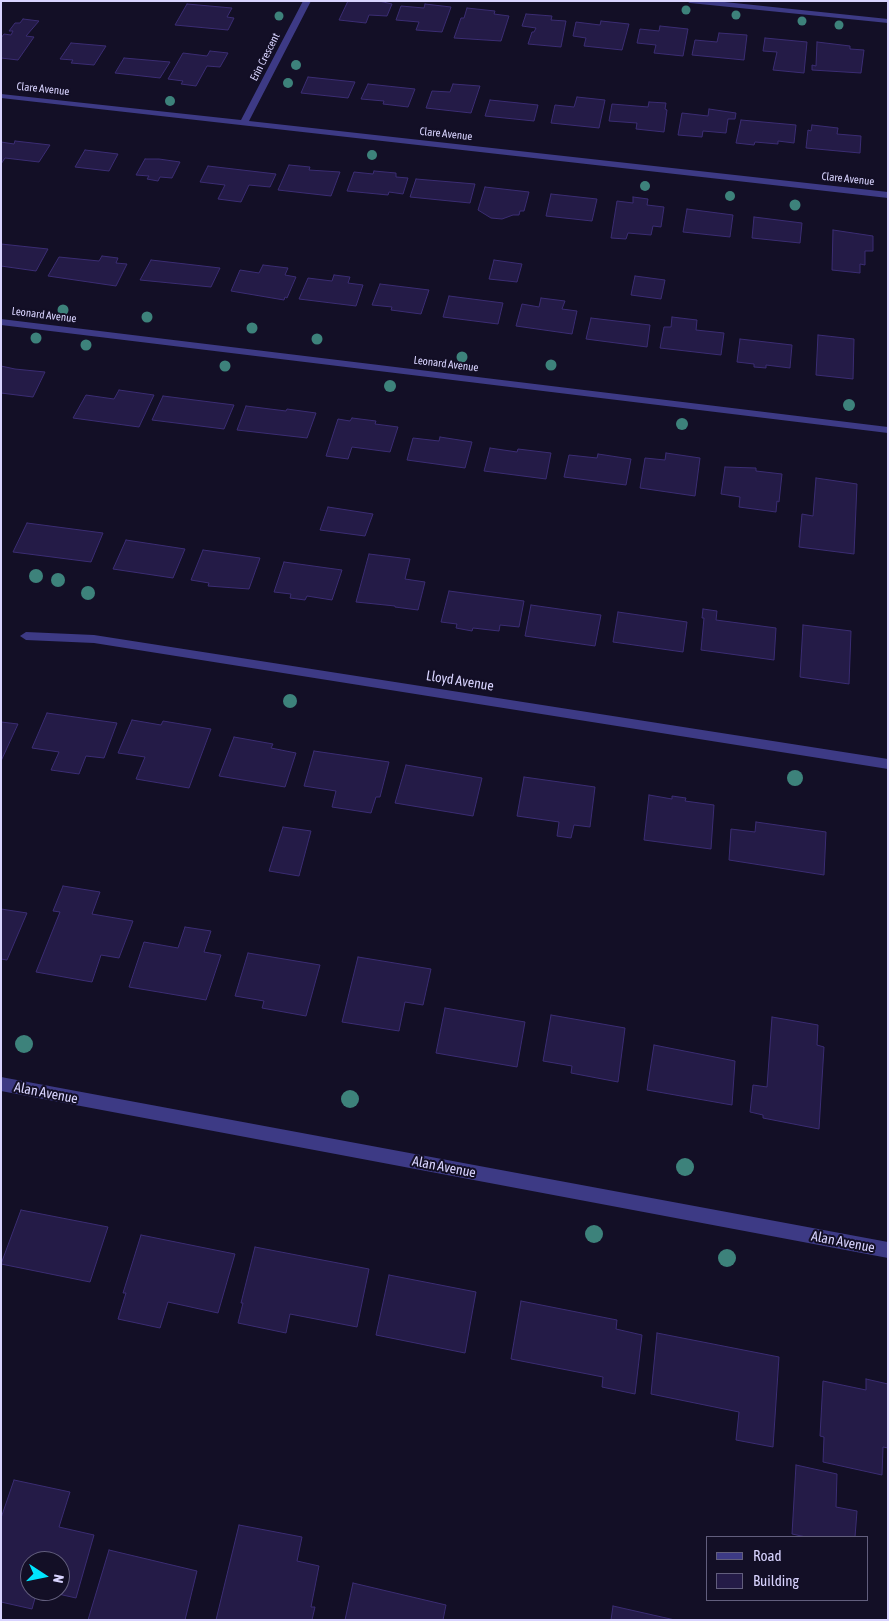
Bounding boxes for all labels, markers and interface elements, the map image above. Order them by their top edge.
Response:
street label: Erin Crescent [247,31,283,83]
street label: Clare Avenue [16,80,70,98]
street label: Clare Avenue [419,125,473,143]
street label: Clare Avenue [821,170,875,188]
street label: Leonard Avenue [11,304,77,326]
street label: Leonard Avenue [413,353,479,375]
street label: Lloyd Avenue [425,667,495,695]
street label: Alan Avenue [13,1079,79,1107]
street label: Alan Avenue [411,1153,477,1181]
street label: Alan Avenue [810,1228,876,1256]
legend [706,1536,869,1601]
text: Road [753,1547,782,1564]
north arrow [20,1551,70,1601]
text: Building [753,1572,799,1589]
text: N [50,1573,67,1584]

